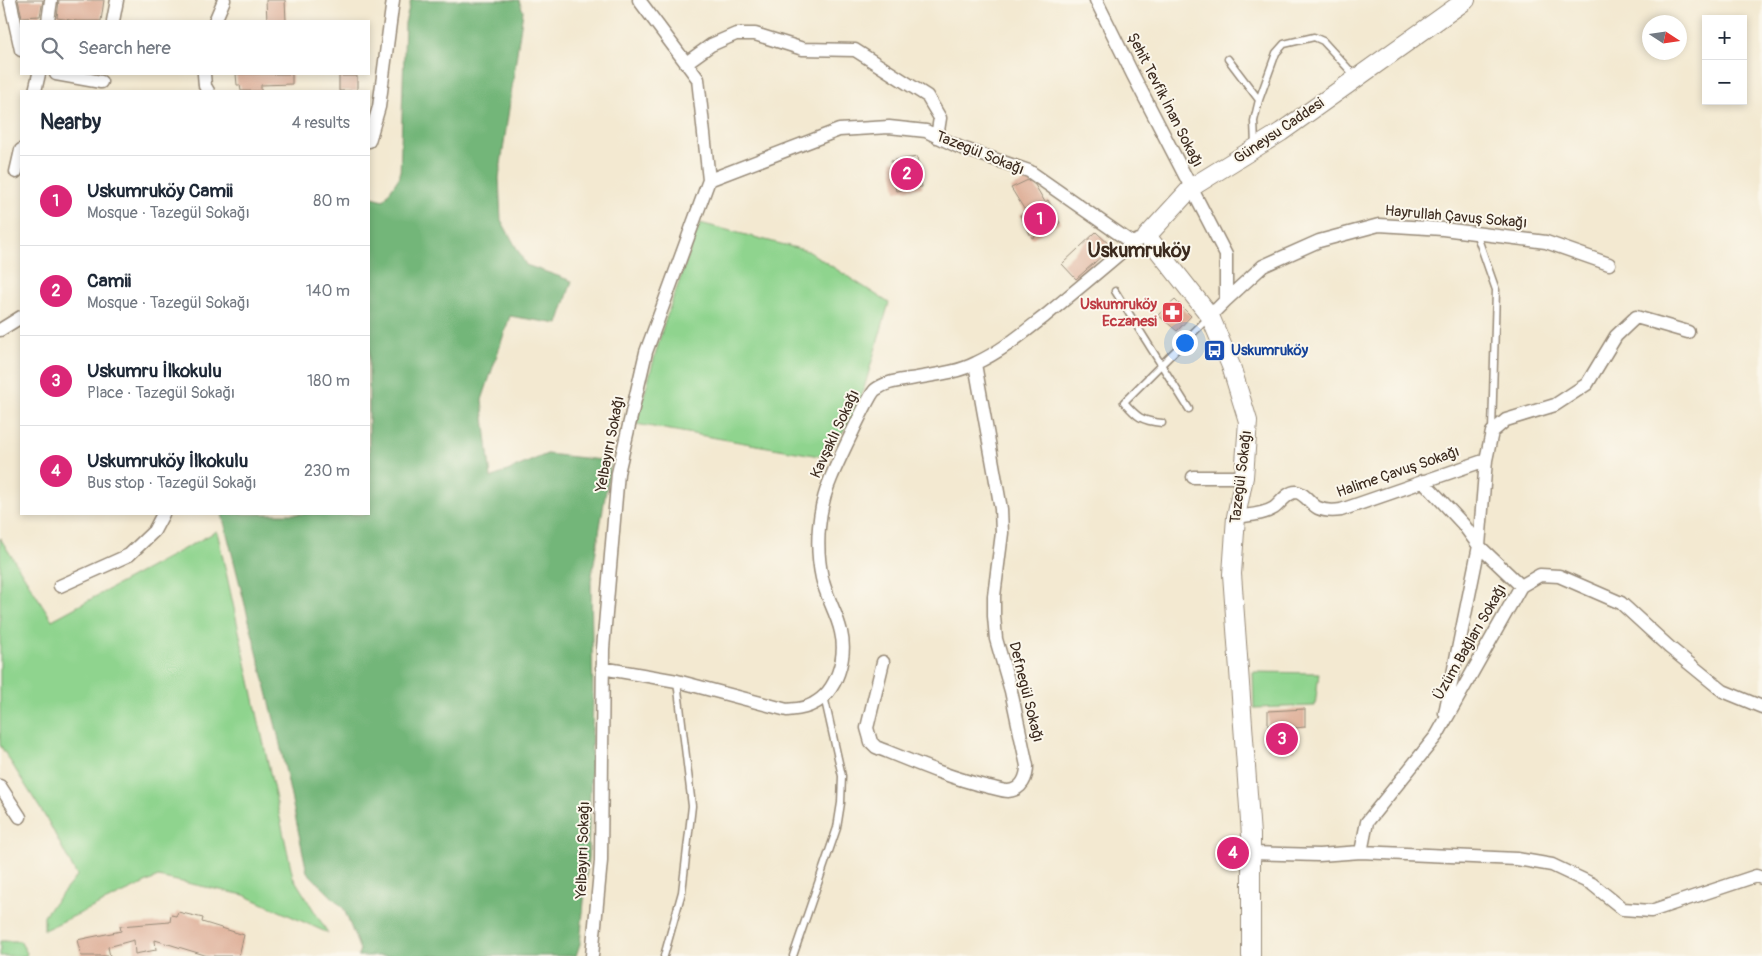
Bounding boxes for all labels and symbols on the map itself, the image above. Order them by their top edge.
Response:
north arrow [1642,15,1687,60]
street label: Şehit Tevfik İnan Sokağı [1123,30,1207,170]
street label: Güneysu Caddesi [1230,94,1328,168]
street label: Tazegül Sokağı [933,127,1027,179]
pin: 2 [891,155,923,193]
pin: 1 [1024,200,1056,238]
street label: Hayrullah Çavuş Sokağı [1384,201,1528,233]
district label: Uskumruköy [1088,238,1191,263]
place label: Uskumruköy Eczanesi [1080,295,1158,331]
pharmacy icon: Uskumruköy Eczanesi [1161,301,1185,325]
your location [1172,330,1198,356]
bus stop icon: Uskumruköy [1203,338,1227,362]
place label: Uskumruköy [1231,341,1309,360]
street label: Kavşaklı Sokağı [806,387,864,481]
street label: Yelbayırı Sokağı [591,394,629,495]
street label: Tazegül Sokağı [1226,429,1256,525]
street label: Halime Çavuş Sokağı [1334,442,1462,502]
street label: Üzüm Bağları Sokağı [1429,581,1511,703]
street label: Defnegül Sokağı [1004,640,1048,744]
pin: 3 [1266,720,1298,758]
street label: Yelbayırı Sokağı [572,801,594,900]
pin: 4 [1217,834,1249,872]

